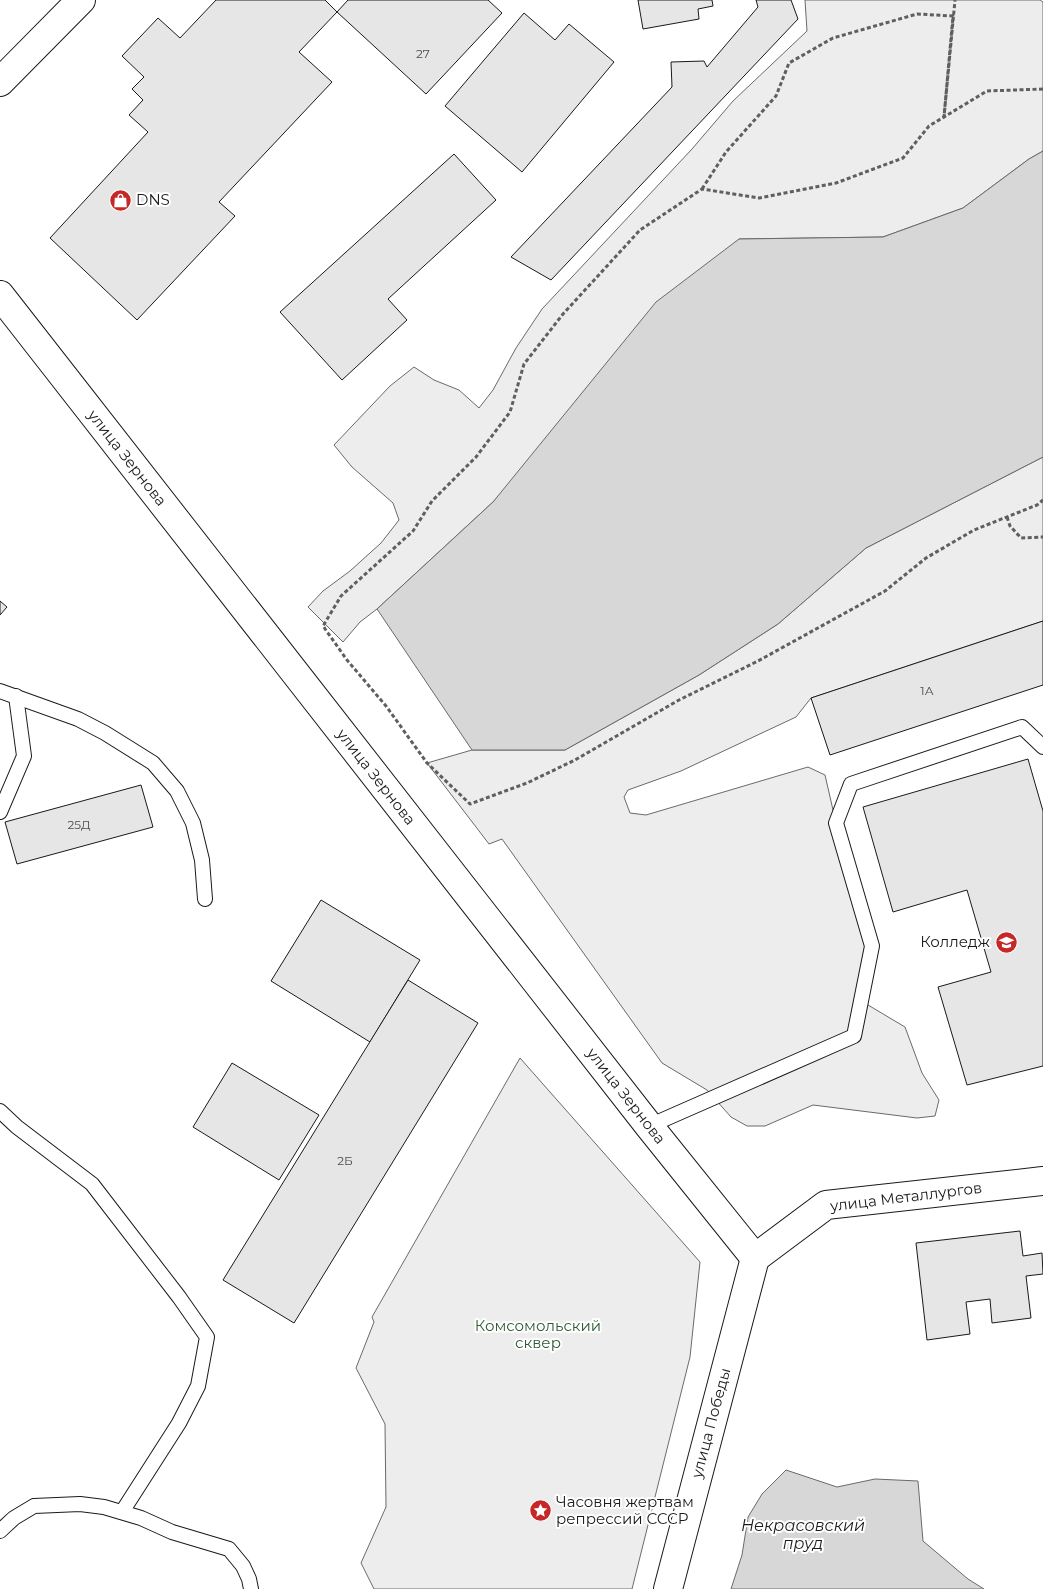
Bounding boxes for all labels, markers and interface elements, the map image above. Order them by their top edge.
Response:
house number: 27 [416,46,430,61]
shop icon: DNS [108,188,132,212]
place label: DNS [136,190,170,209]
street label: улица Зернова [83,405,171,510]
house number: 1А [920,683,934,698]
street label: улица Зернова [332,724,420,829]
house number: 25Д [67,817,91,832]
school or university icon: Колледж [994,930,1018,954]
place label: Колледж [920,932,991,951]
street label: улица Зернова [582,1043,670,1148]
house number: 2Б [337,1153,353,1168]
street label: улица Металлургов [828,1178,983,1215]
park label: Комсомольский сквер [475,1316,601,1352]
street label: улица Победы [686,1366,734,1481]
place label: Часовня жертвам репрессий СССР [556,1492,694,1528]
place icon: Часовня жертвам репрессий СССР [528,1499,552,1523]
water label: Некрасовский пруд [741,1516,865,1553]

